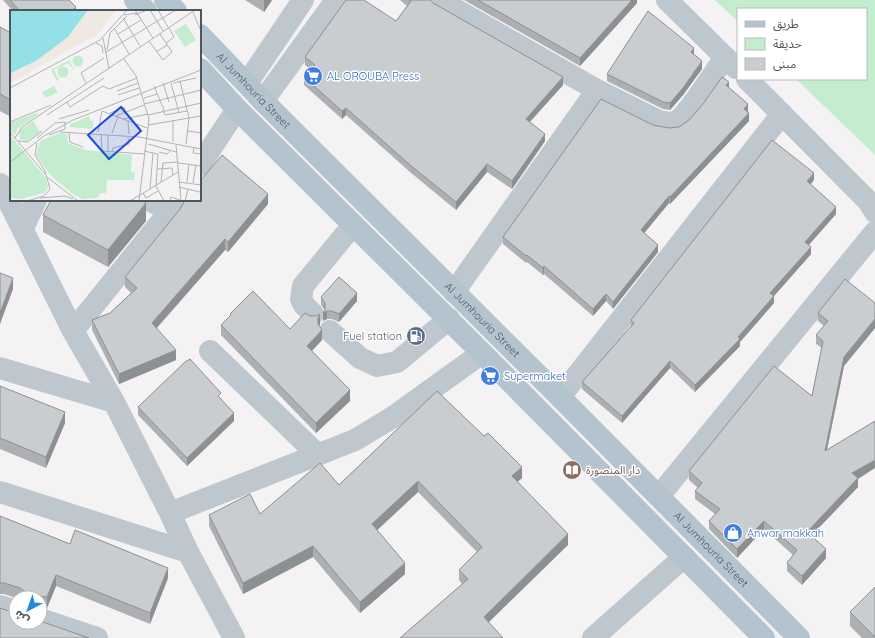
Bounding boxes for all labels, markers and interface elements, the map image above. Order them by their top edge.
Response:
legend [737,8,867,80]
inset map [10,10,201,201]
text: طريق [773,16,799,32]
text: حديقة [773,36,802,51]
street label: Al Jumhouria Street [213,49,294,132]
text: مبنى [773,56,796,71]
supermarket icon: AL OROUBA Press [302,65,324,87]
place label: AL OROUBA Press [327,69,419,83]
street label: Al Jumhouria Street [442,279,523,360]
fuel station icon: Fuel station [405,325,427,347]
place label: Fuel station [343,329,402,343]
supermarket icon: Supermaket [479,365,501,387]
place label: Supermaket [504,369,566,383]
library icon: دار المنصورة [561,459,583,481]
place label: دار المنصورة [586,463,640,477]
street label: Al Jumhouria Street [671,509,752,590]
shop icon: Anwar makkah [722,522,744,544]
place label: Anwar makkah [747,526,824,540]
north arrow [8,590,48,630]
text: ش [11,607,32,628]

